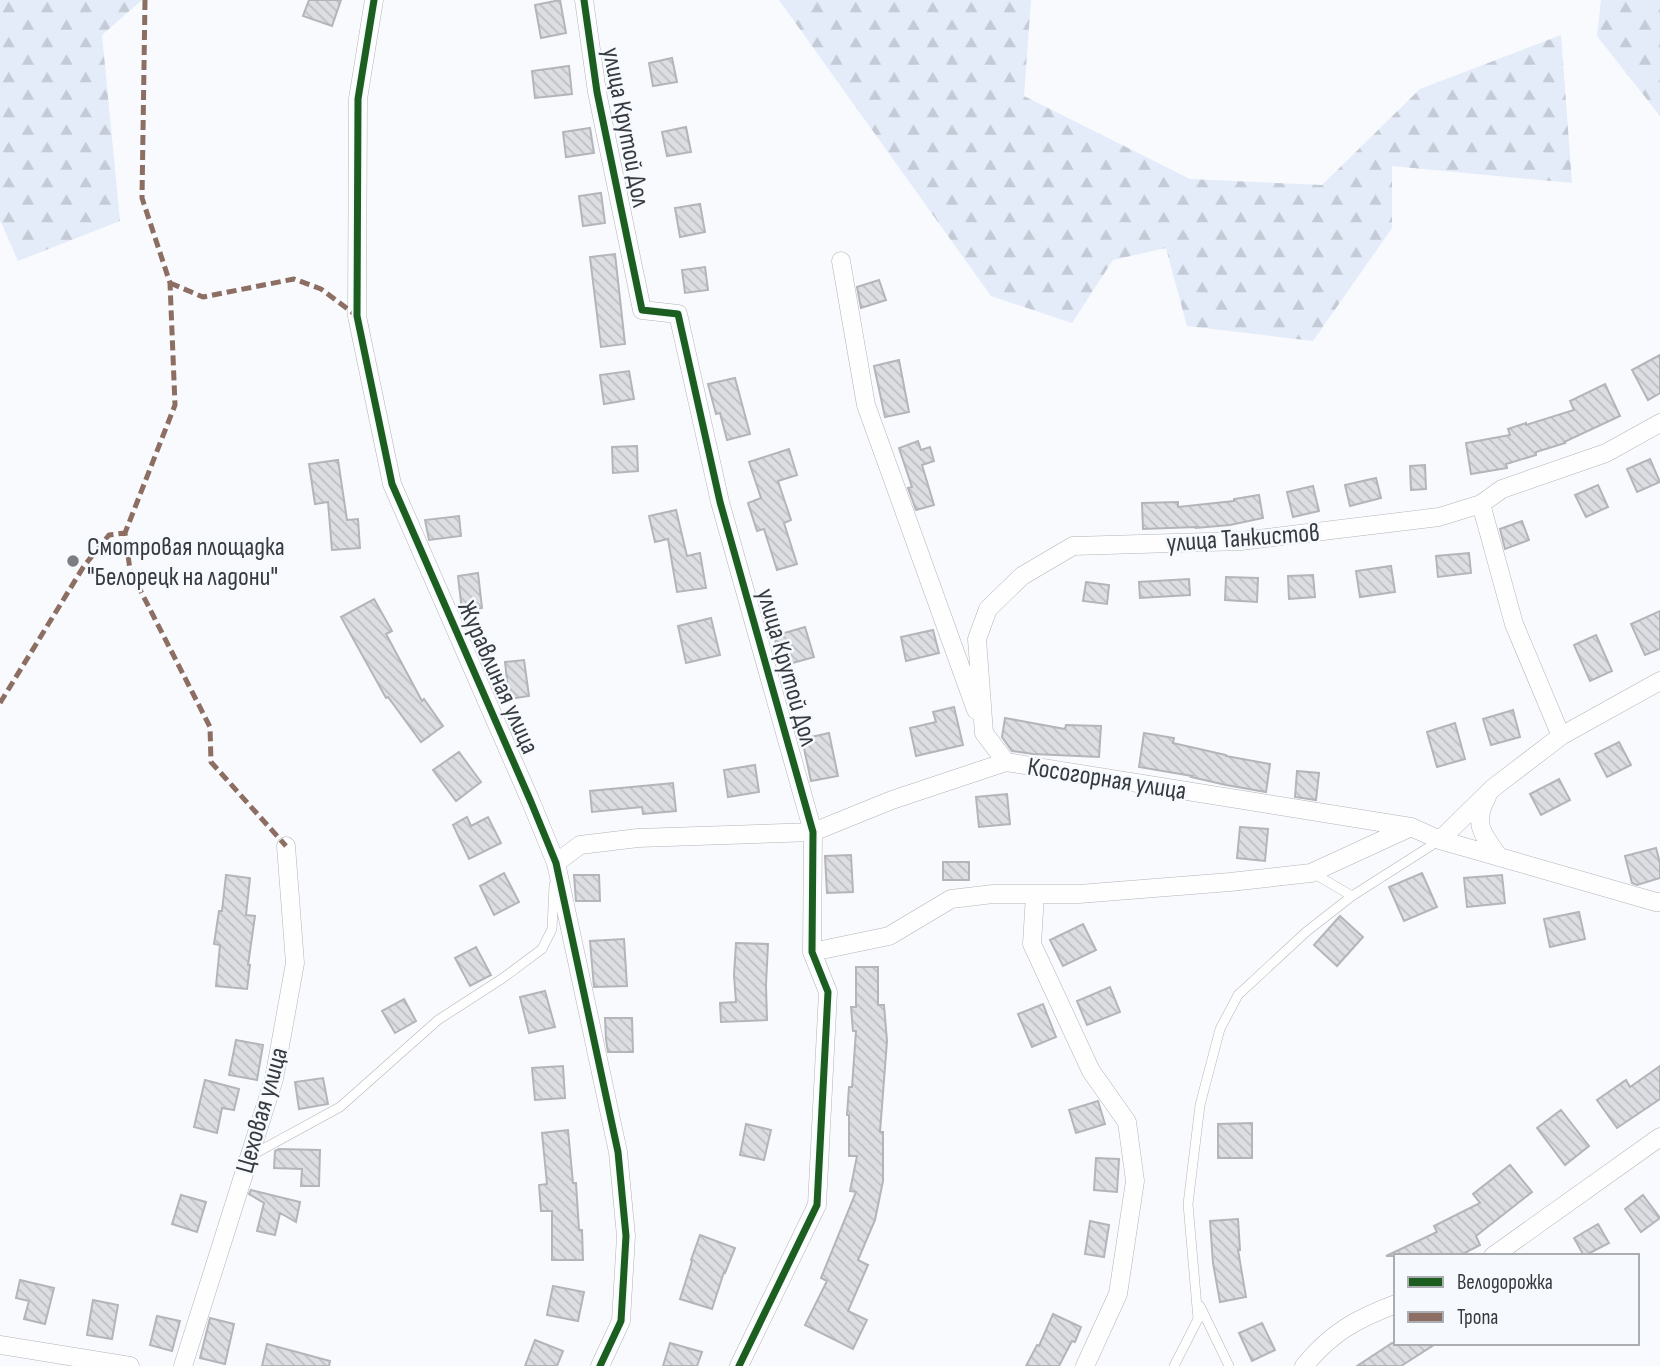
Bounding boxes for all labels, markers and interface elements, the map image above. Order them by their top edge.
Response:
street label: улица Крутой Дол [595,45,656,211]
street label: улица Танкистов [1165,518,1321,559]
place label: Смотровая площадка "Белорецк на ладони" [87,532,285,593]
marker: Смотровая площадка "Белорецк на ладони" [65,553,81,569]
street label: улица Крутой Дол [749,585,824,750]
street label: Журавлиная улица [450,596,545,759]
street label: Косогорная улица [1025,752,1188,807]
street label: Цеховая улица [230,1044,295,1177]
legend [1394,1254,1639,1345]
text: Велодорожка [1457,1270,1553,1295]
text: Тропа [1457,1305,1498,1330]

